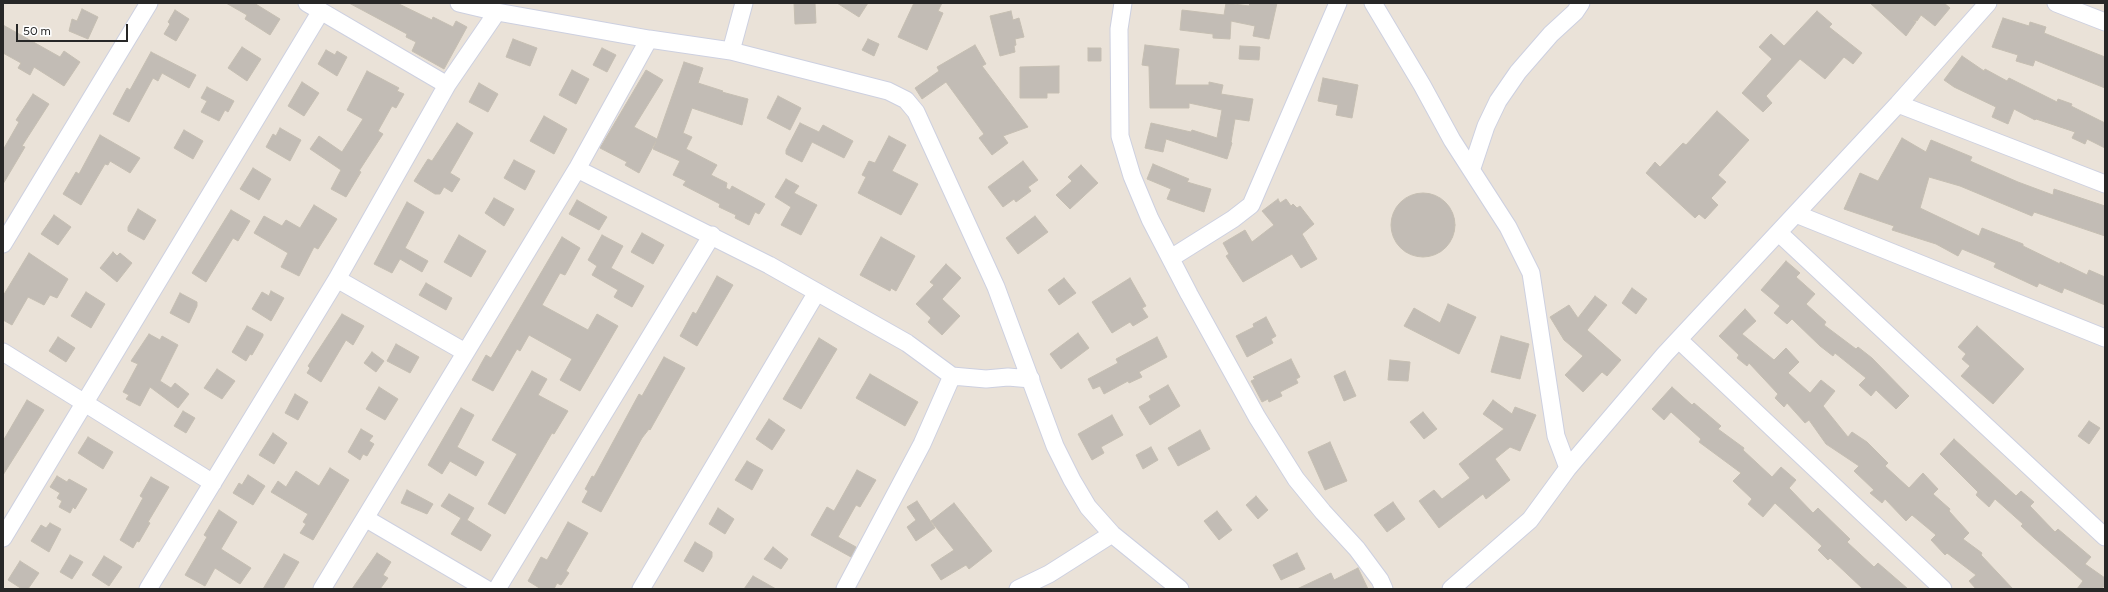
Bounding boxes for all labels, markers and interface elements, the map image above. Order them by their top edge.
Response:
scale bar [18,16,130,42]
text: 50 m [23,24,51,38]

